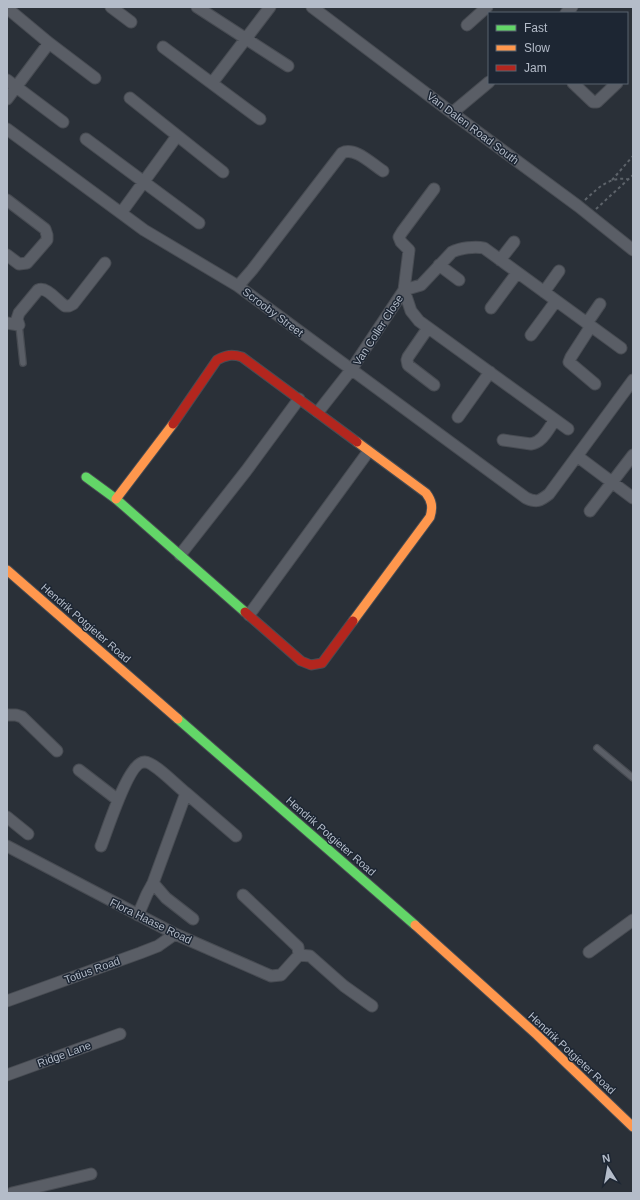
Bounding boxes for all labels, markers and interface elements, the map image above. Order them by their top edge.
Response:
legend [488,12,628,84]
text: Fast [524,21,548,35]
text: Slow [524,41,550,55]
text: Jam [524,61,547,75]
street label: Van Dalen Road South [425,90,521,166]
street label: Scrooby Street [240,285,306,339]
street label: Van Coller Close [351,292,405,368]
street label: Hendrik Potgieter Road [39,581,133,665]
street label: Hendrik Potgieter Road [284,794,378,878]
street label: Flora Haase Road [108,896,194,946]
street label: Totius Road [63,954,121,986]
street label: Hendrik Potgieter Road [526,1010,618,1096]
street label: Ridge Lane [36,1039,92,1069]
north arrow [588,1148,628,1188]
text: N [601,1152,611,1165]

